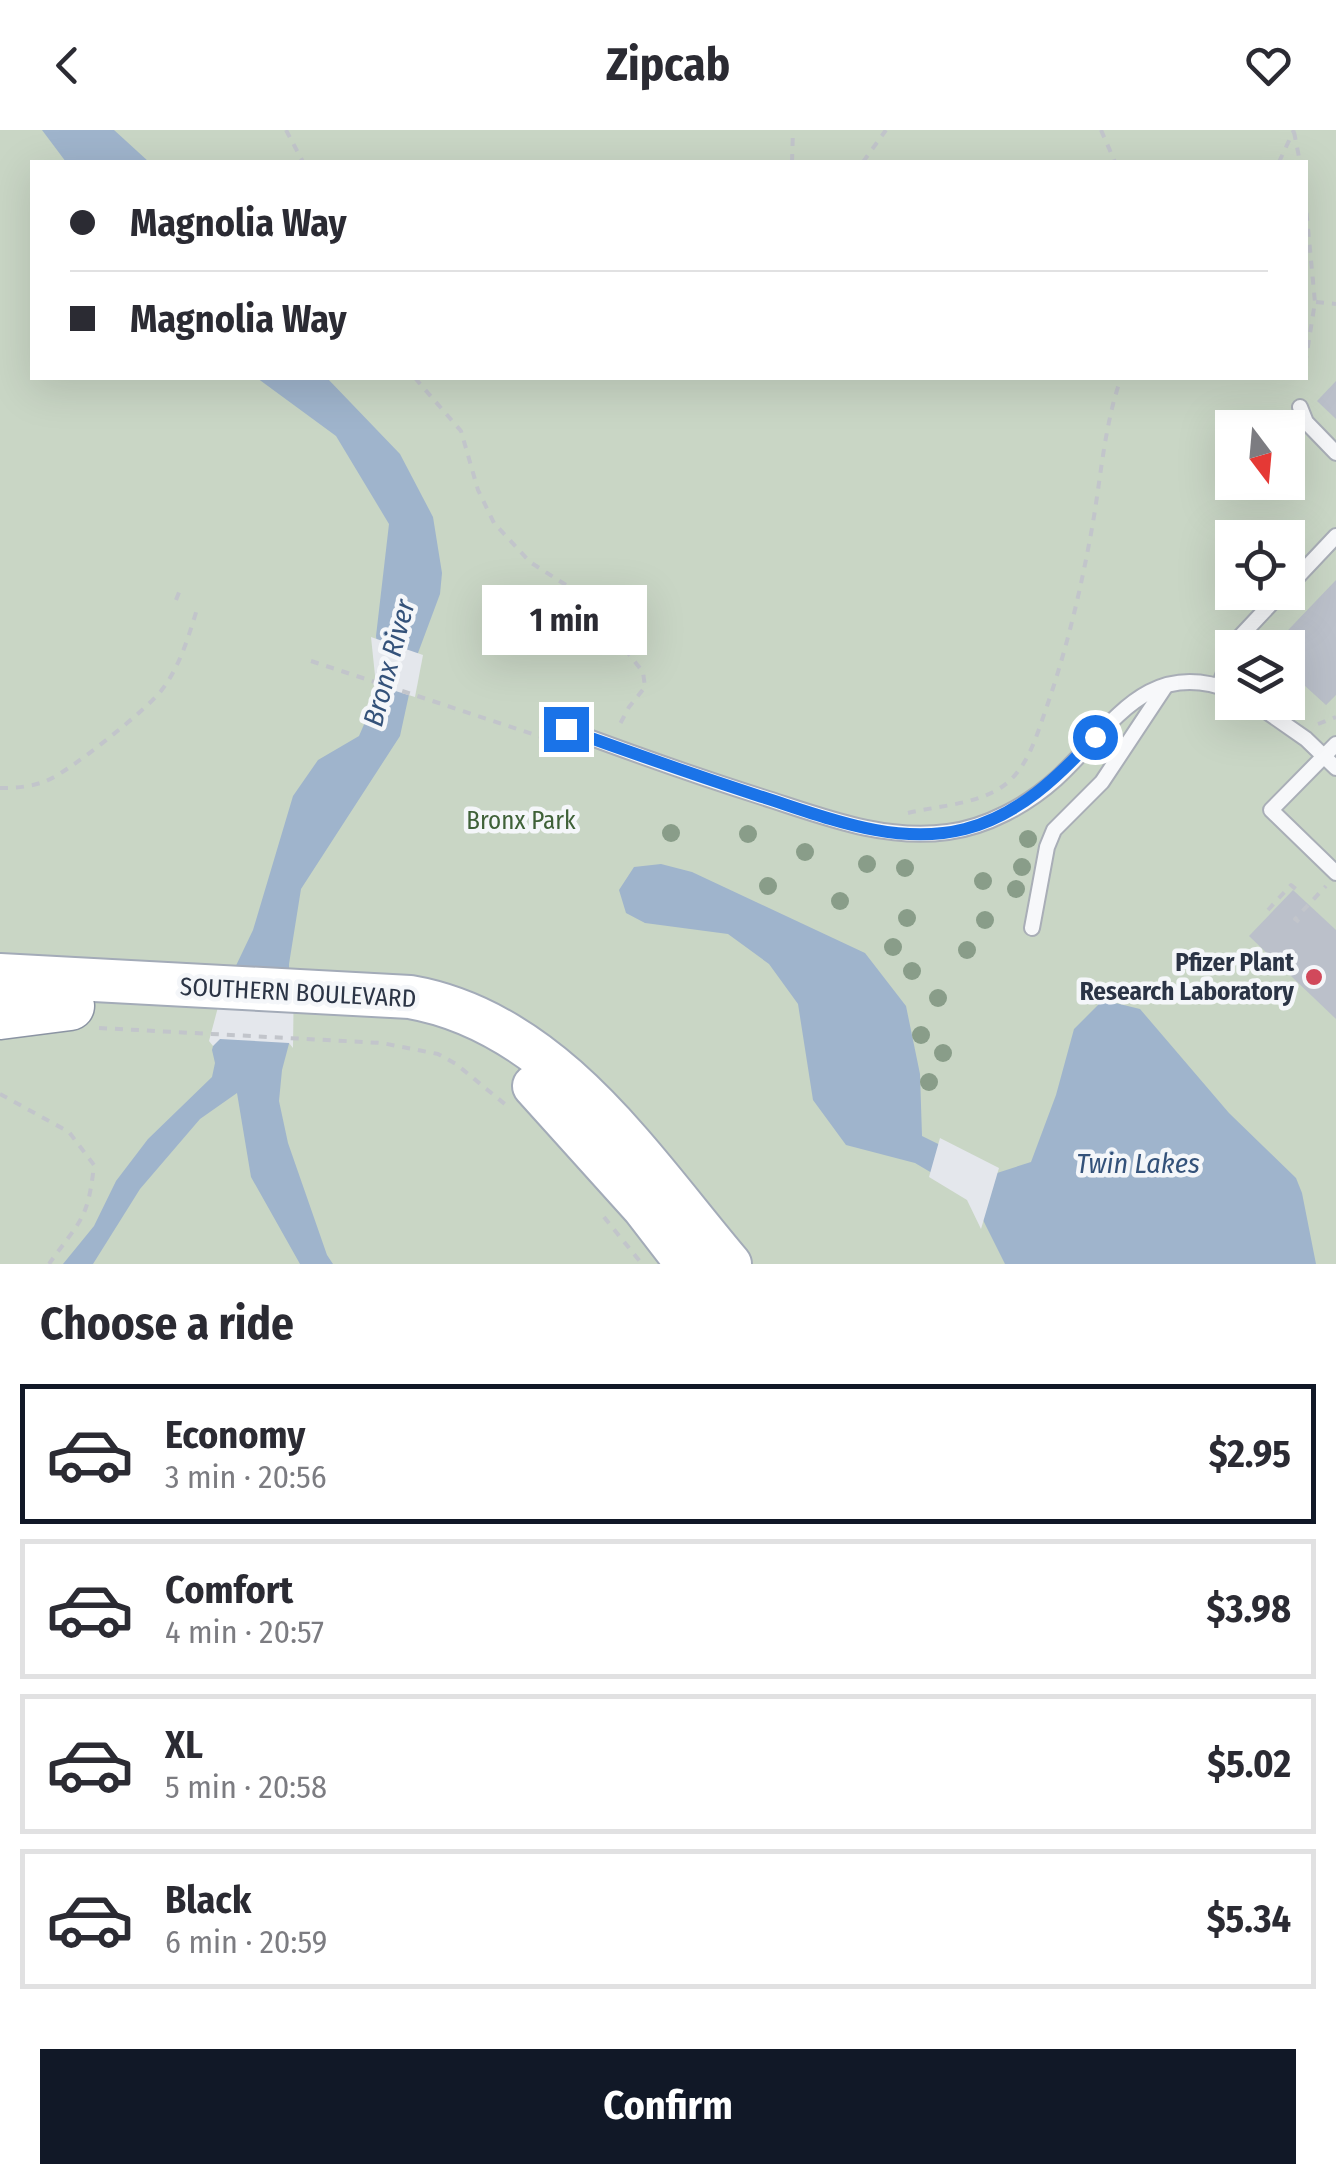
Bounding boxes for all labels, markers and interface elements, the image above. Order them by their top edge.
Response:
icon: back [40,38,95,93]
text: Zipcab [606,38,730,92]
icon: heart [1241,38,1296,93]
text: Magnolia Way [130,200,347,246]
text: Magnolia Way [130,296,347,342]
north arrow [1215,410,1305,500]
map controls [1215,410,1305,720]
button: locate [1215,520,1305,610]
callout: 1 min [484,584,648,654]
water label: Bronx River [356,595,422,730]
text: 1 min [530,601,599,639]
button: layers [1215,630,1305,720]
route end [544,707,589,752]
route start [1073,715,1118,760]
park label: Bronx Park [466,806,576,836]
place label: Pfizer Plant Research Laboratory [1080,948,1295,1007]
marker: Pfizer Plant Research Laboratory [1303,966,1325,988]
street label: SOUTHERN BOULEVARD [179,972,417,1014]
water label: Twin Lakes [1076,1147,1200,1180]
text: Choose a ride [40,1297,294,1351]
icon: car [45,1409,135,1499]
text: Economy [165,1412,305,1458]
text: $2.95 [1209,1431,1291,1477]
text: 3 min · 20:56 [165,1458,327,1496]
icon: car [45,1564,135,1654]
text: Comfort [165,1567,293,1613]
text: $3.98 [1207,1586,1291,1632]
text: 4 min · 20:57 [165,1613,324,1651]
icon: car [45,1719,135,1809]
text: XL [165,1722,203,1768]
text: $5.02 [1207,1741,1291,1787]
text: 5 min · 20:58 [165,1768,327,1806]
icon: car [45,1874,135,1964]
text: Black [165,1877,251,1923]
text: $5.34 [1207,1896,1291,1942]
text: 6 min · 20:59 [165,1923,327,1961]
button: Confirm [40,2049,1296,2164]

